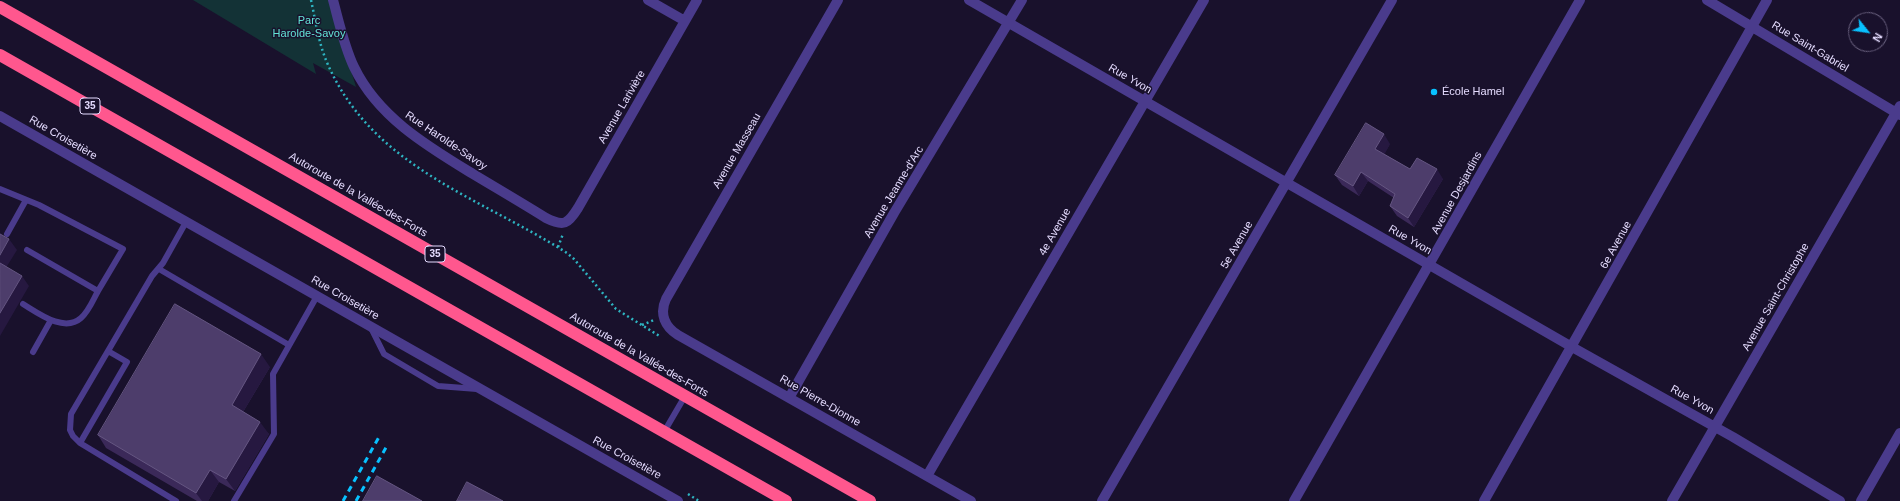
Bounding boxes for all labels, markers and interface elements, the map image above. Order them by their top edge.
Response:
north arrow [1848,12,1888,52]
park label: Parc Harolde-Savoy [273,14,345,40]
street label: Rue Saint-Gabriel [1769,19,1851,75]
text: N [1870,31,1885,44]
street label: Rue Yvon [1106,61,1154,97]
street label: Avenue Larivière [596,68,648,146]
place label: École Hamel [1442,85,1504,99]
marker: École Hamel [1429,87,1439,97]
road number: 35 [80,98,100,114]
street label: Rue Harolde-Savoy [403,109,489,173]
street label: Avenue Masseau [710,111,764,191]
street label: Rue Croisetière [27,113,99,163]
street label: Avenue Jeanne-d'Arc [861,144,927,240]
street label: Autoroute de la Vallée-des-Forts [286,150,430,240]
street label: Avenue Desjardins [1429,150,1485,236]
street label: 4e Avenue [1036,206,1074,258]
street label: 5e Avenue [1218,219,1256,271]
street label: 6e Avenue [1598,219,1634,271]
street label: Rue Yvon [1386,222,1434,258]
street label: Avenue Saint-Christophe [1740,241,1812,353]
road number: 35 [425,246,445,262]
street label: Rue Croisetière [309,273,381,323]
street label: Autoroute de la Vallée-des-Forts [567,310,711,400]
street label: Rue Pierre-Dionne [777,373,863,429]
street label: Rue Yvon [1668,383,1716,417]
street label: Rue Croisetière [590,434,664,482]

